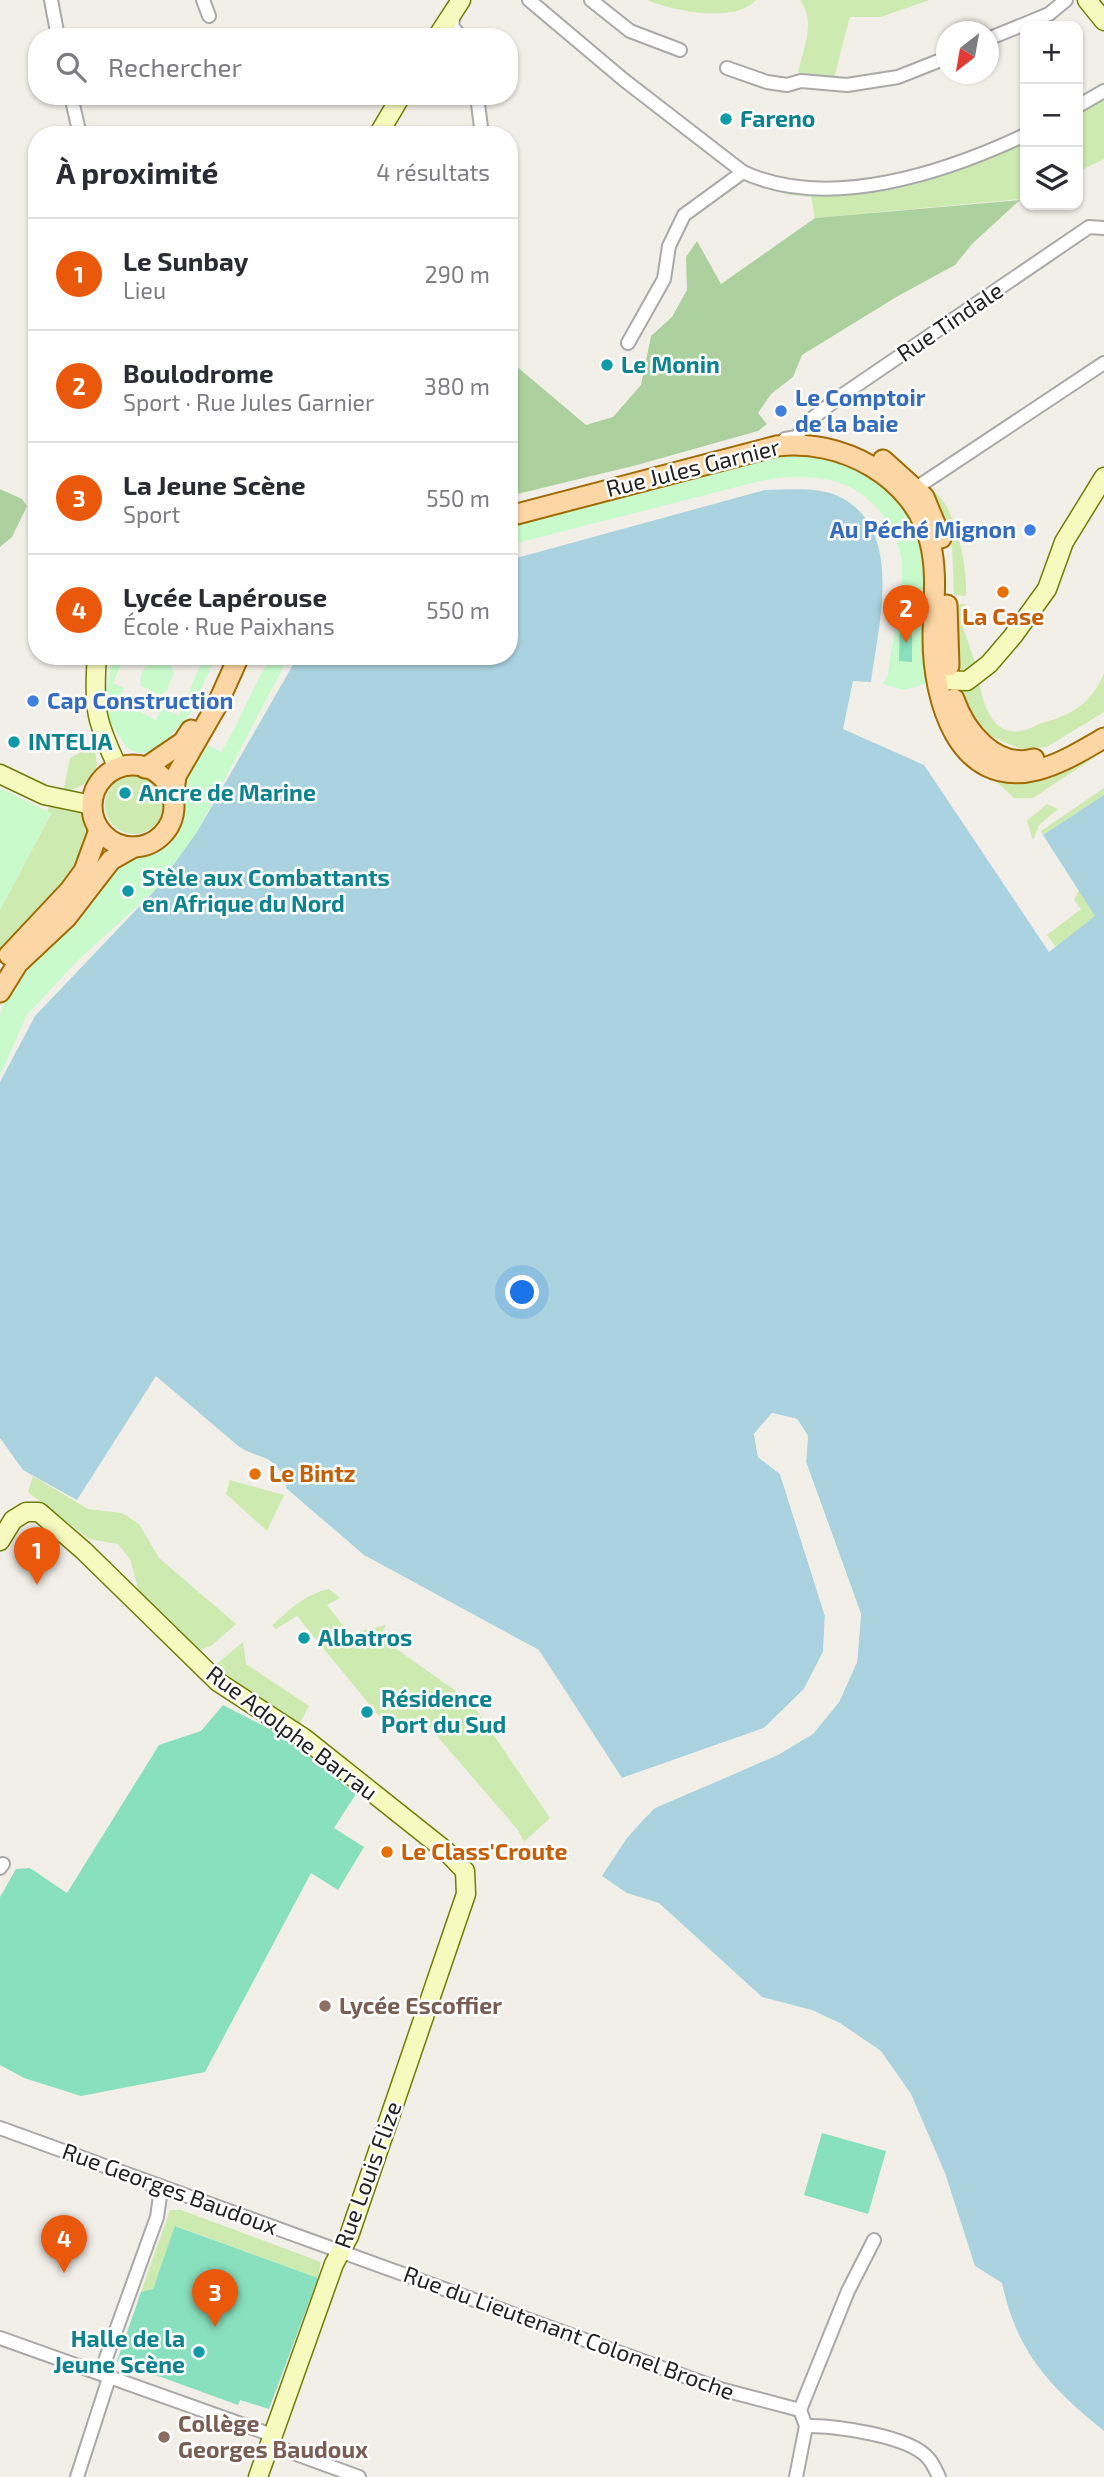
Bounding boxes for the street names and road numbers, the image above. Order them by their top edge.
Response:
street label: Rue Tindale [891,276,1008,367]
street label: Rue Jules Garnier [603,432,783,502]
street label: Rue Adolphe Barrau [202,1659,384,1806]
street label: Rue Louis Flize [328,2097,407,2252]
street label: Rue Georges Baudoux [59,2136,282,2240]
street label: Rue du Lieutenant Colonel Broche [400,2259,739,2405]

